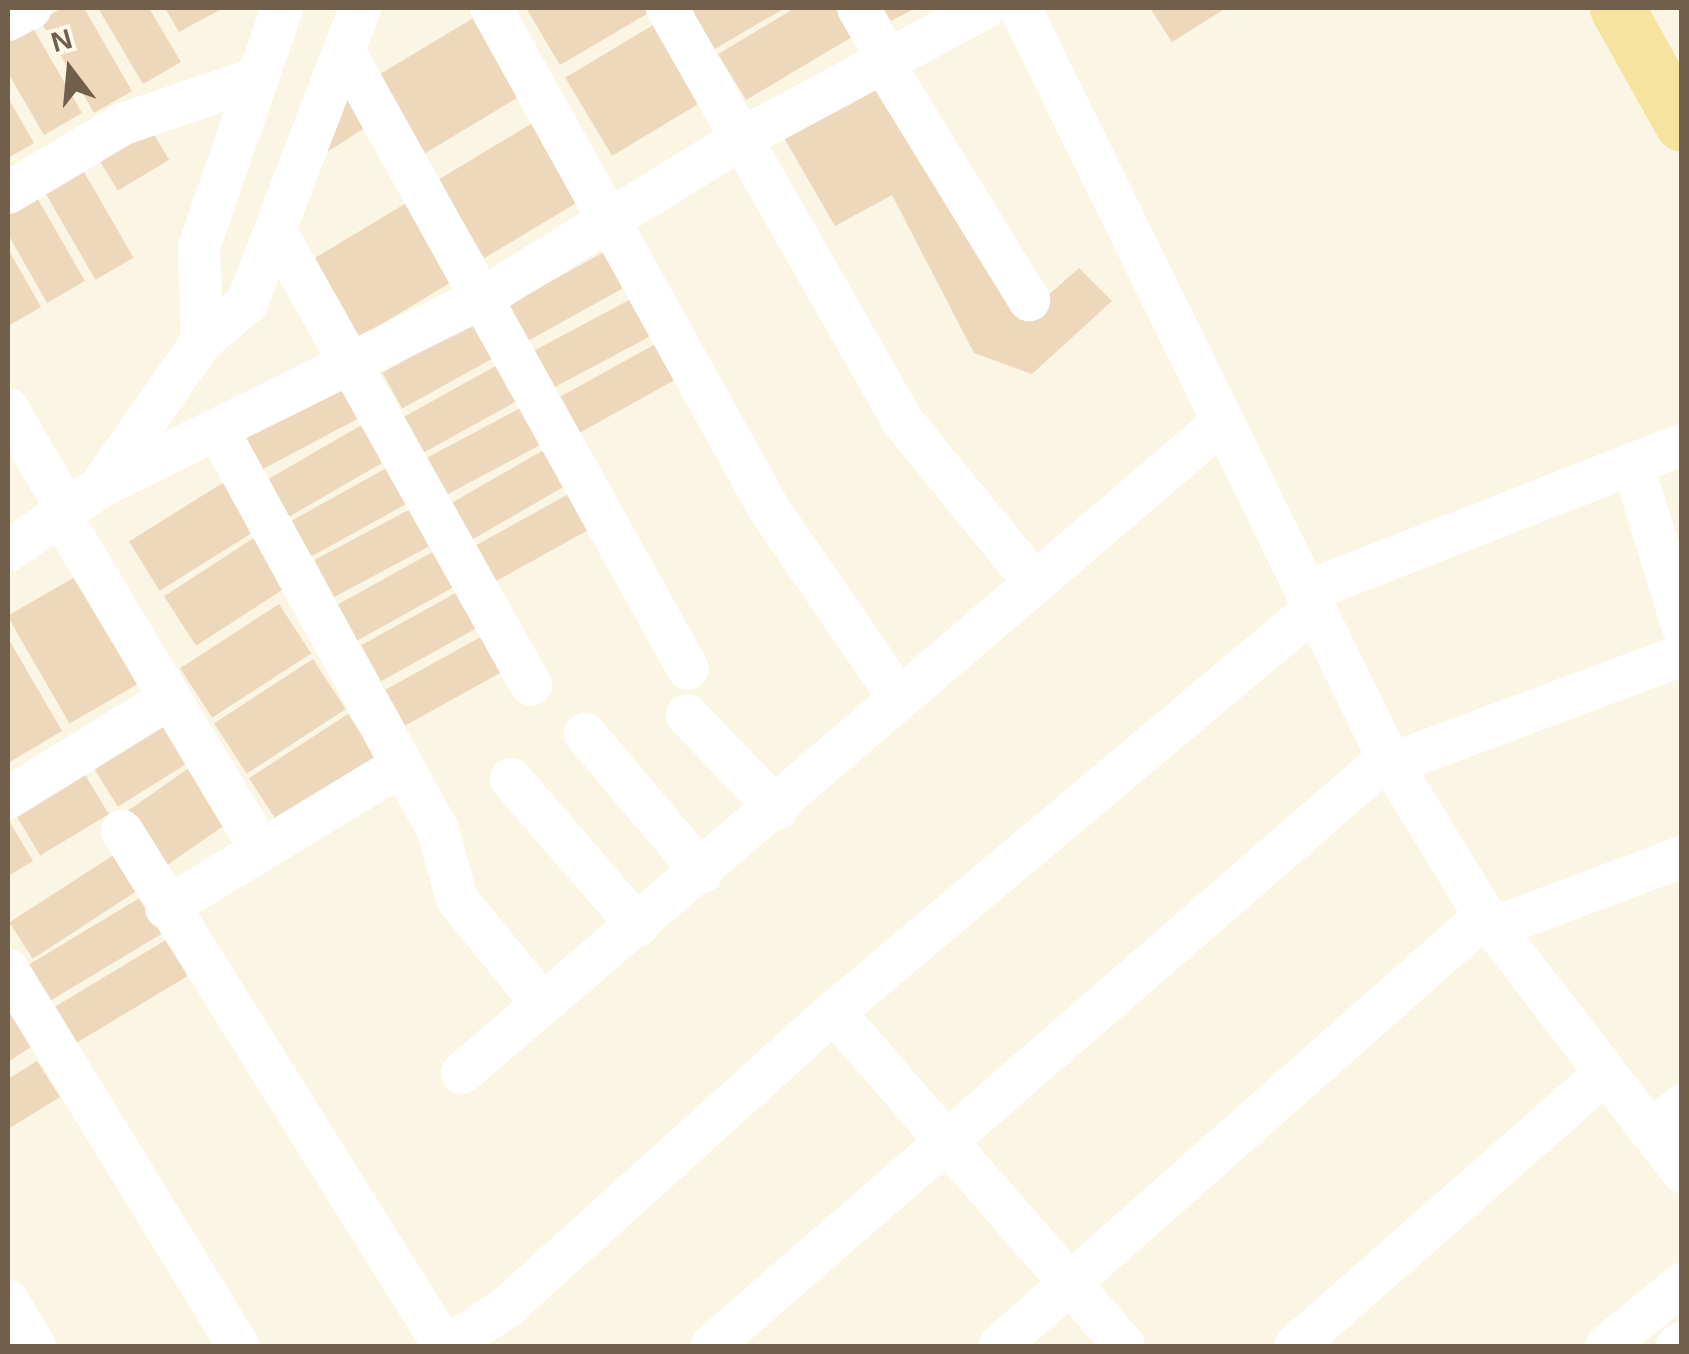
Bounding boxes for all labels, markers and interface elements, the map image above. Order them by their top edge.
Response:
north arrow [20,20,120,120]
text: N [48,23,76,58]

